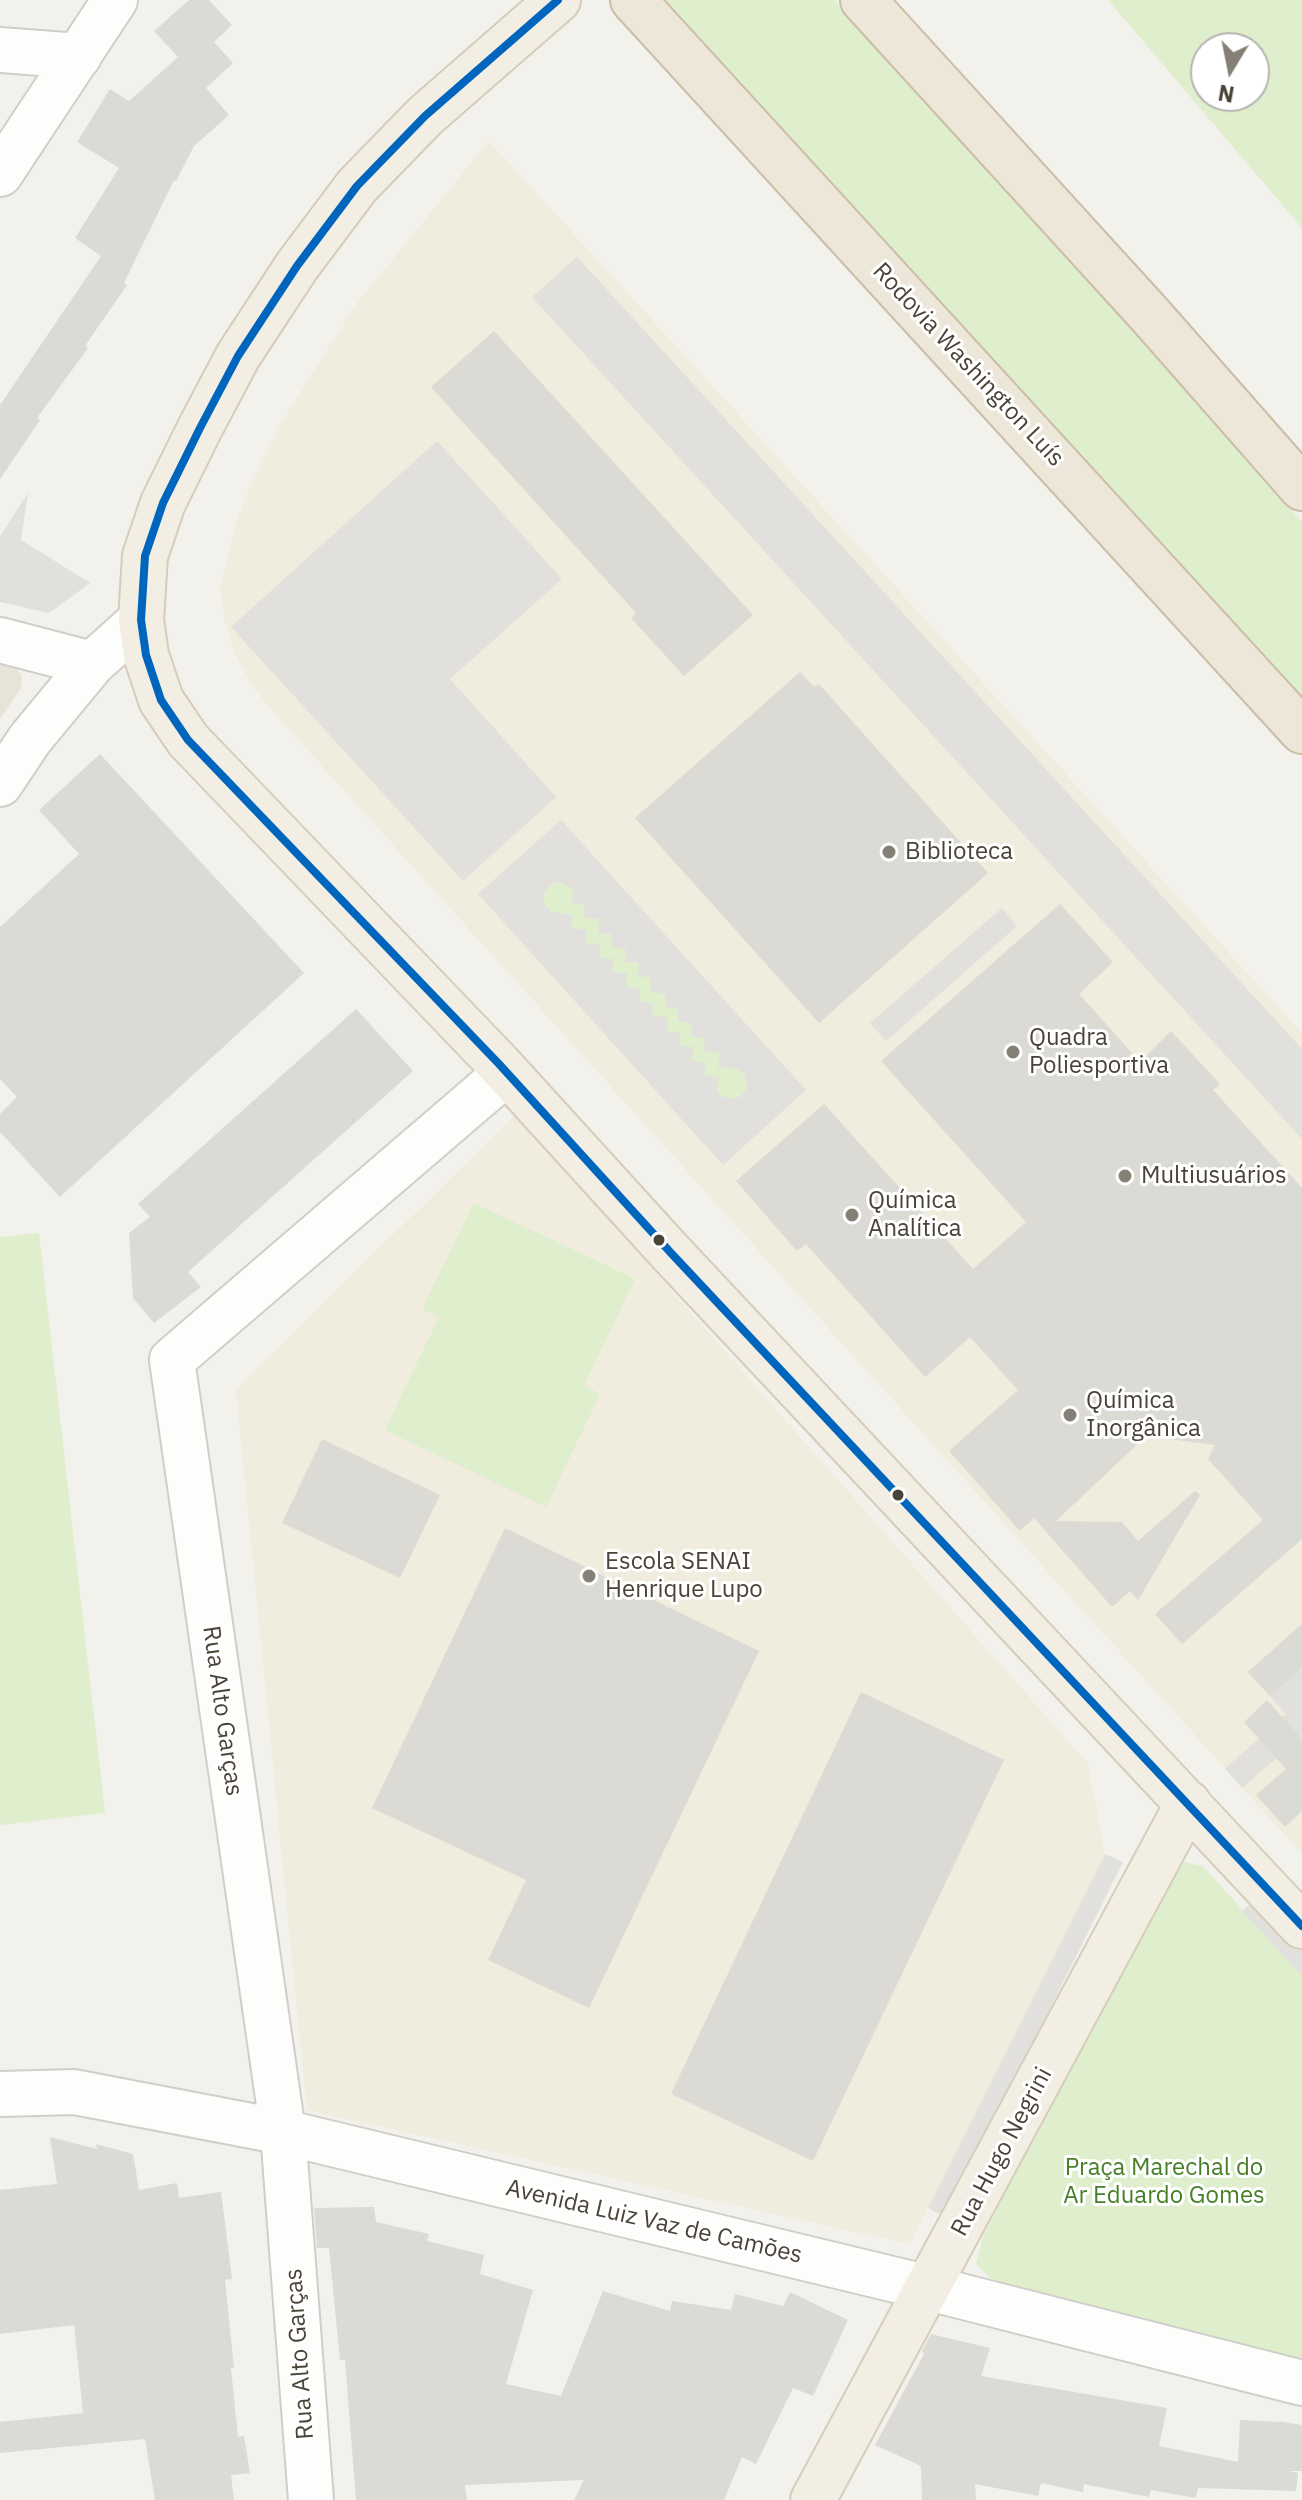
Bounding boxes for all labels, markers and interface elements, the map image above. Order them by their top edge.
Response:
north arrow [1190,32,1270,112]
text: N [1216,78,1236,110]
street label: Rodovia Washington Luís [866,257,1070,473]
place label: Biblioteca [905,838,1013,866]
marker: Biblioteca [880,843,898,861]
place label: Quadra Poliesportiva [1029,1024,1169,1080]
marker: Quadra Poliesportiva [1004,1043,1022,1061]
place label: Multiusuários [1141,1162,1287,1190]
marker: Multiusuários [1116,1167,1134,1185]
place label: Química Analítica [868,1187,962,1243]
marker: Química Analítica [843,1206,861,1224]
unlabelled marker [651,1232,667,1248]
place label: Química Inorgânica [1086,1387,1201,1443]
marker: Química Inorgânica [1061,1406,1079,1424]
unlabelled marker [890,1487,906,1503]
place label: Escola SENAI Henrique Lupo [605,1548,763,1604]
marker: Escola SENAI Henrique Lupo [580,1567,598,1585]
street label: Rua Alto Garças [196,1624,248,1798]
street label: Rua Hugo Negrini [945,2063,1059,2241]
park label: Praça Marechal do Ar Eduardo Gomes [1063,2154,1265,2210]
street label: Avenida Luiz Vaz de Camões [503,2174,805,2270]
street label: Rua Alto Garças [280,2267,320,2441]

